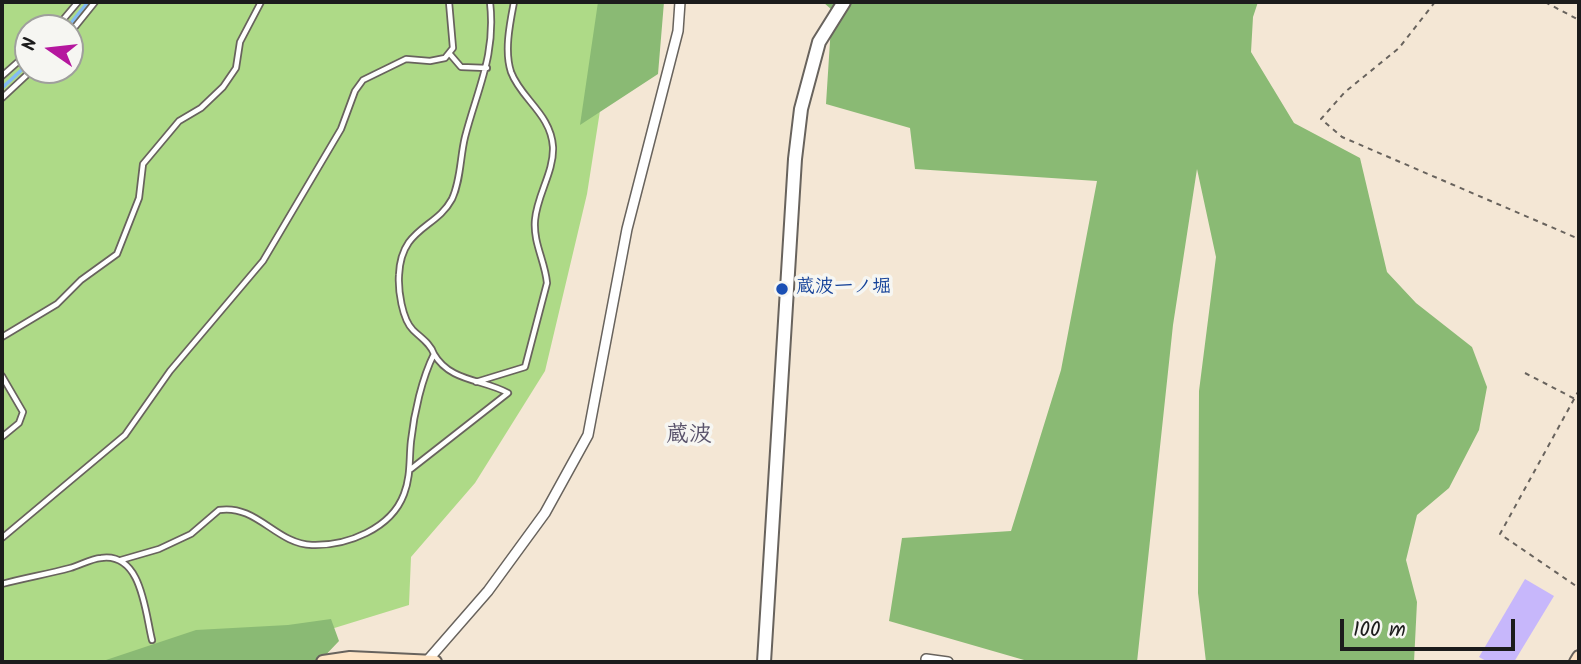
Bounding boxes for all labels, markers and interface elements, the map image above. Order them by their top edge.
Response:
north arrow [14,14,84,84]
text: N [15,35,47,54]
place label: 蔵波一ノ堀 [796,278,891,300]
marker: 蔵波一ノ堀 [774,281,790,297]
district label: 蔵波 [666,423,712,451]
scale bar [1343,604,1518,648]
text: 100 m [1353,614,1406,647]

